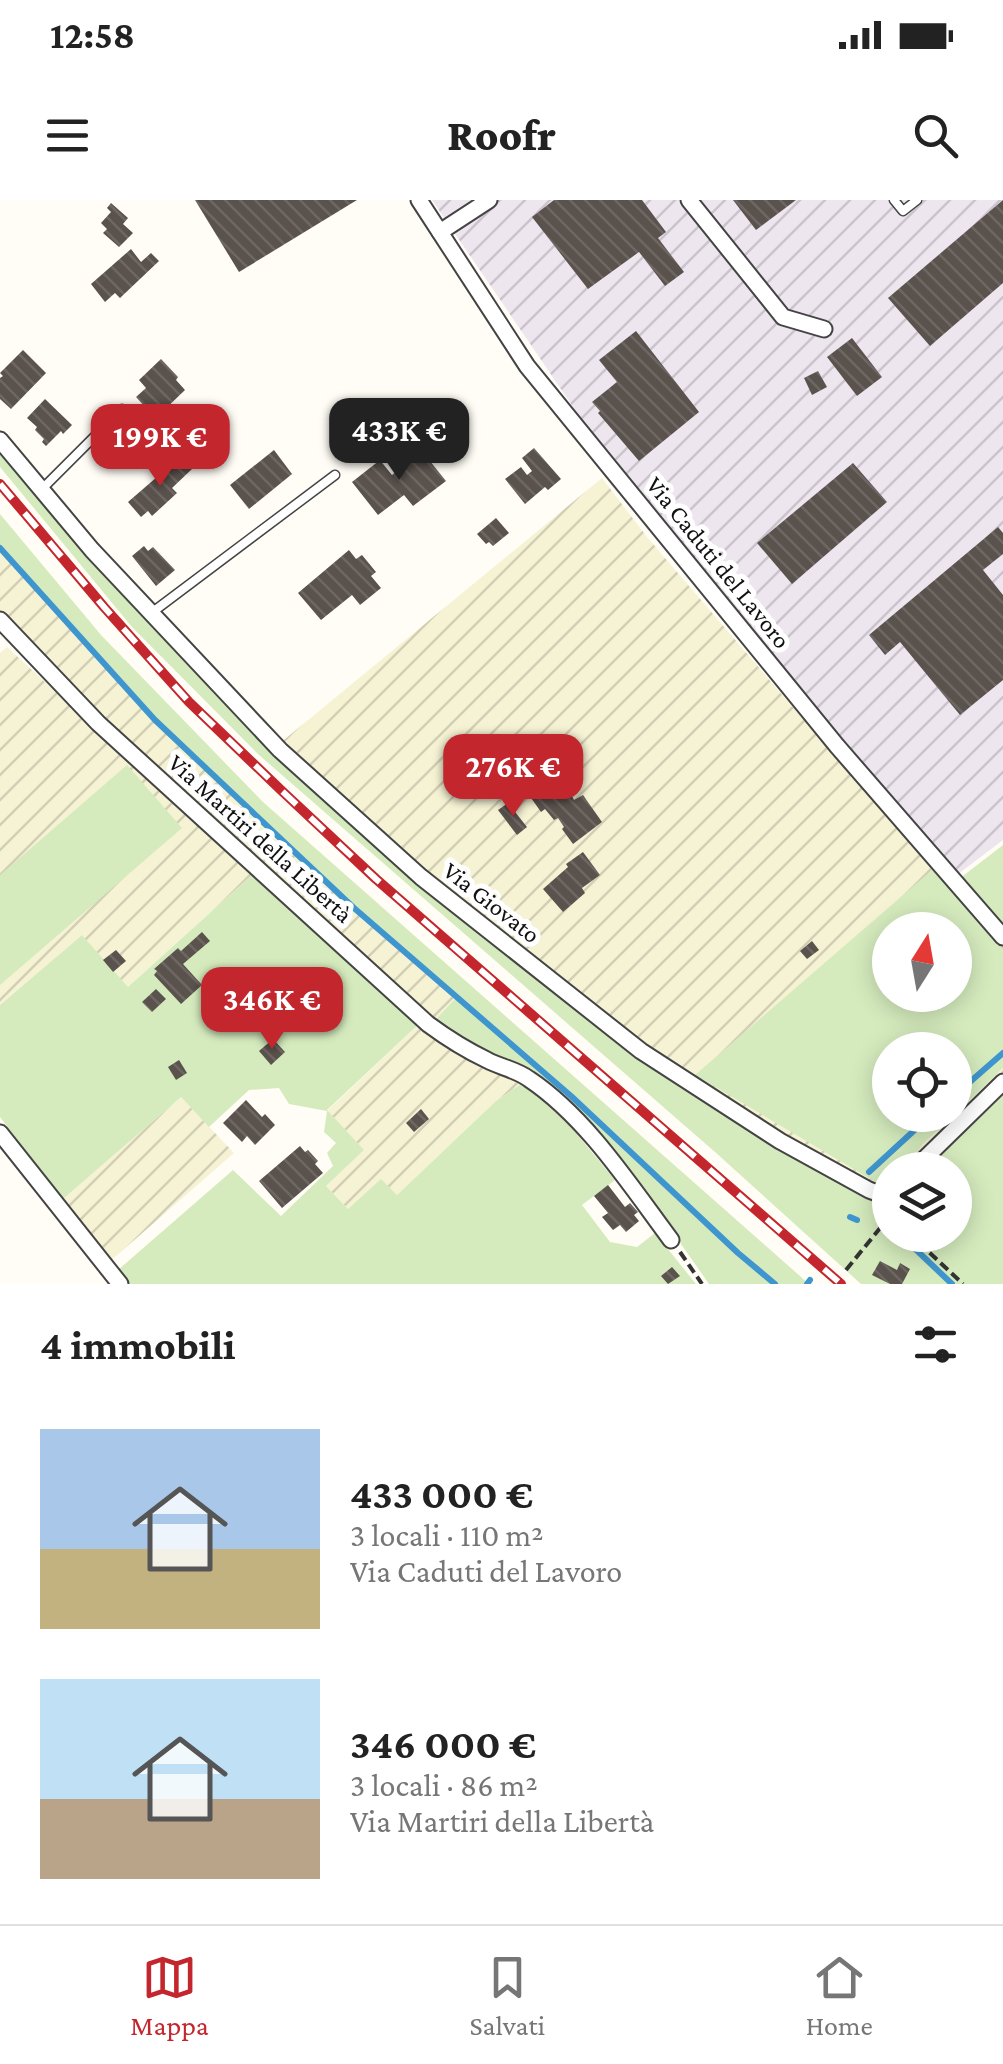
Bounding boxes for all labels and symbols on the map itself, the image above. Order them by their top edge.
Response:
pin: 433K € [318,398,480,483]
pin: 199K € [79,404,241,489]
street label: Via Caduti del Lavoro [641,471,796,653]
pin: 276K € [432,734,594,819]
street label: Via Martiri della Libertà [163,749,358,928]
street label: Via Giovato [438,856,545,948]
north arrow [872,912,972,1012]
pin: 346K € [191,967,353,1052]

